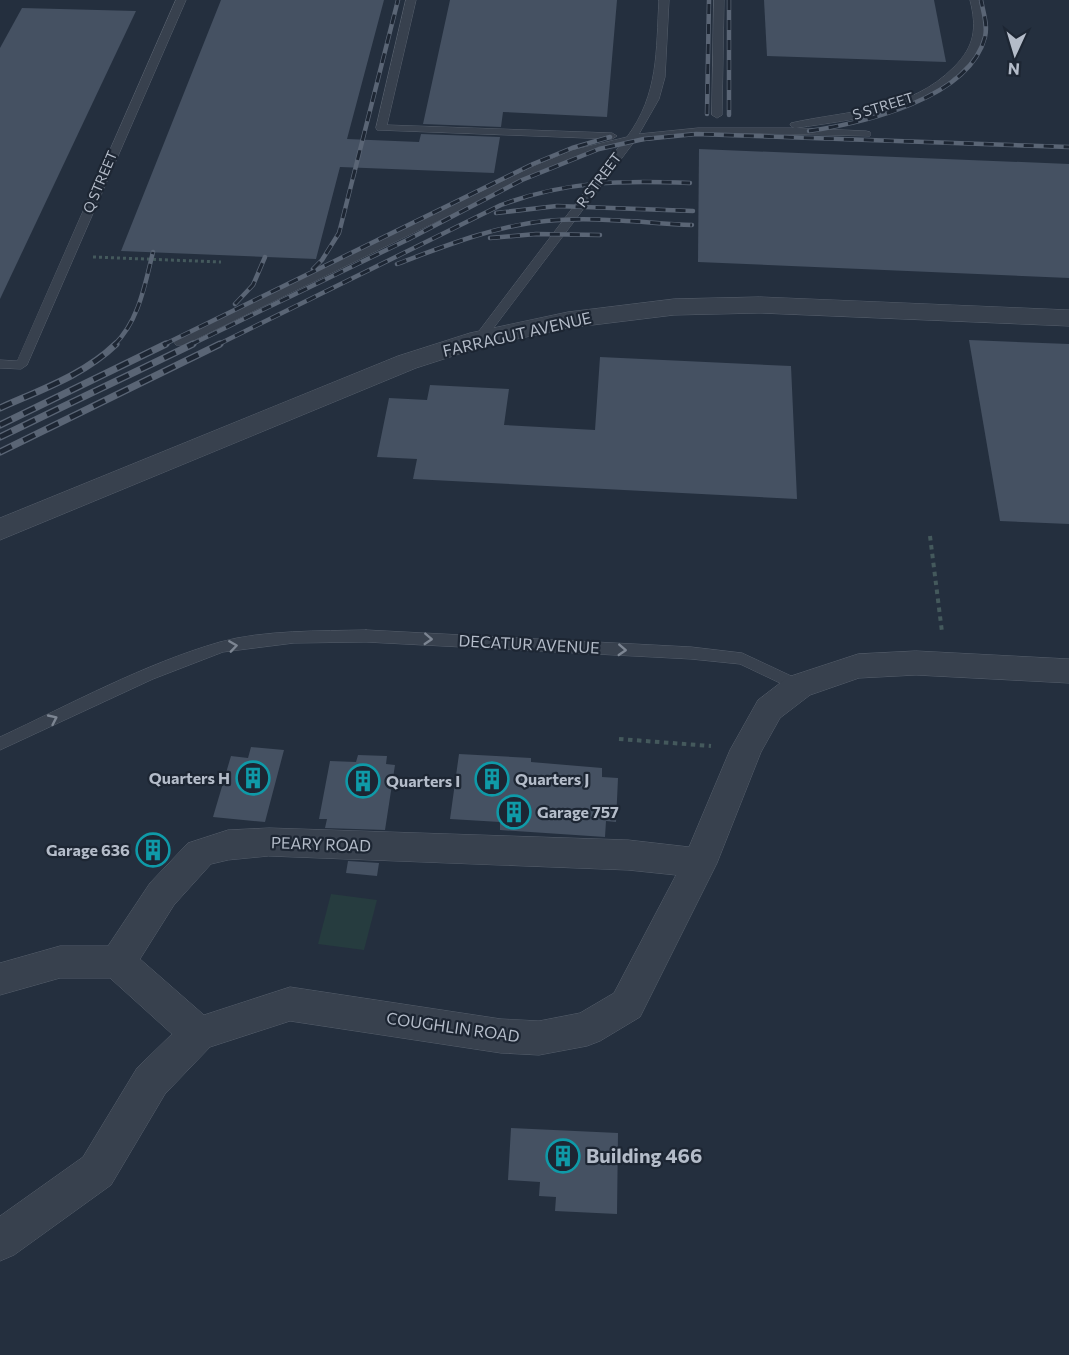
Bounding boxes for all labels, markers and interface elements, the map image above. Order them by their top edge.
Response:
north arrow [985,24,1045,84]
text: N [1007,60,1021,79]
street label: S STREET [850,88,915,123]
street label: Q STREET [79,148,120,216]
street label: R STREET [573,149,625,210]
street label: FARRAGUT AVENUE [441,307,593,360]
street label: DECATUR AVENUE [458,630,600,657]
one-way arrow [423,632,432,645]
one-way arrow [229,640,238,652]
one-way arrow [618,643,627,656]
one-way arrow [47,714,58,726]
building icon: Quarters H [235,760,271,796]
building icon: Quarters J [474,761,510,797]
building icon: Quarters I [345,763,381,799]
place label: Quarters H [149,768,230,787]
place label: Quarters J [515,769,589,788]
place label: Quarters I [386,771,460,790]
building icon: Garage 757 [496,794,532,830]
place label: Garage 757 [537,802,619,821]
building icon: Garage 636 [135,832,171,868]
street label: PEARY ROAD [271,832,371,855]
place label: Garage 636 [46,840,130,859]
street label: COUGHLIN ROAD [385,1008,521,1045]
building icon: Building 466 [545,1138,581,1174]
place label: Building 466 [586,1143,702,1167]

